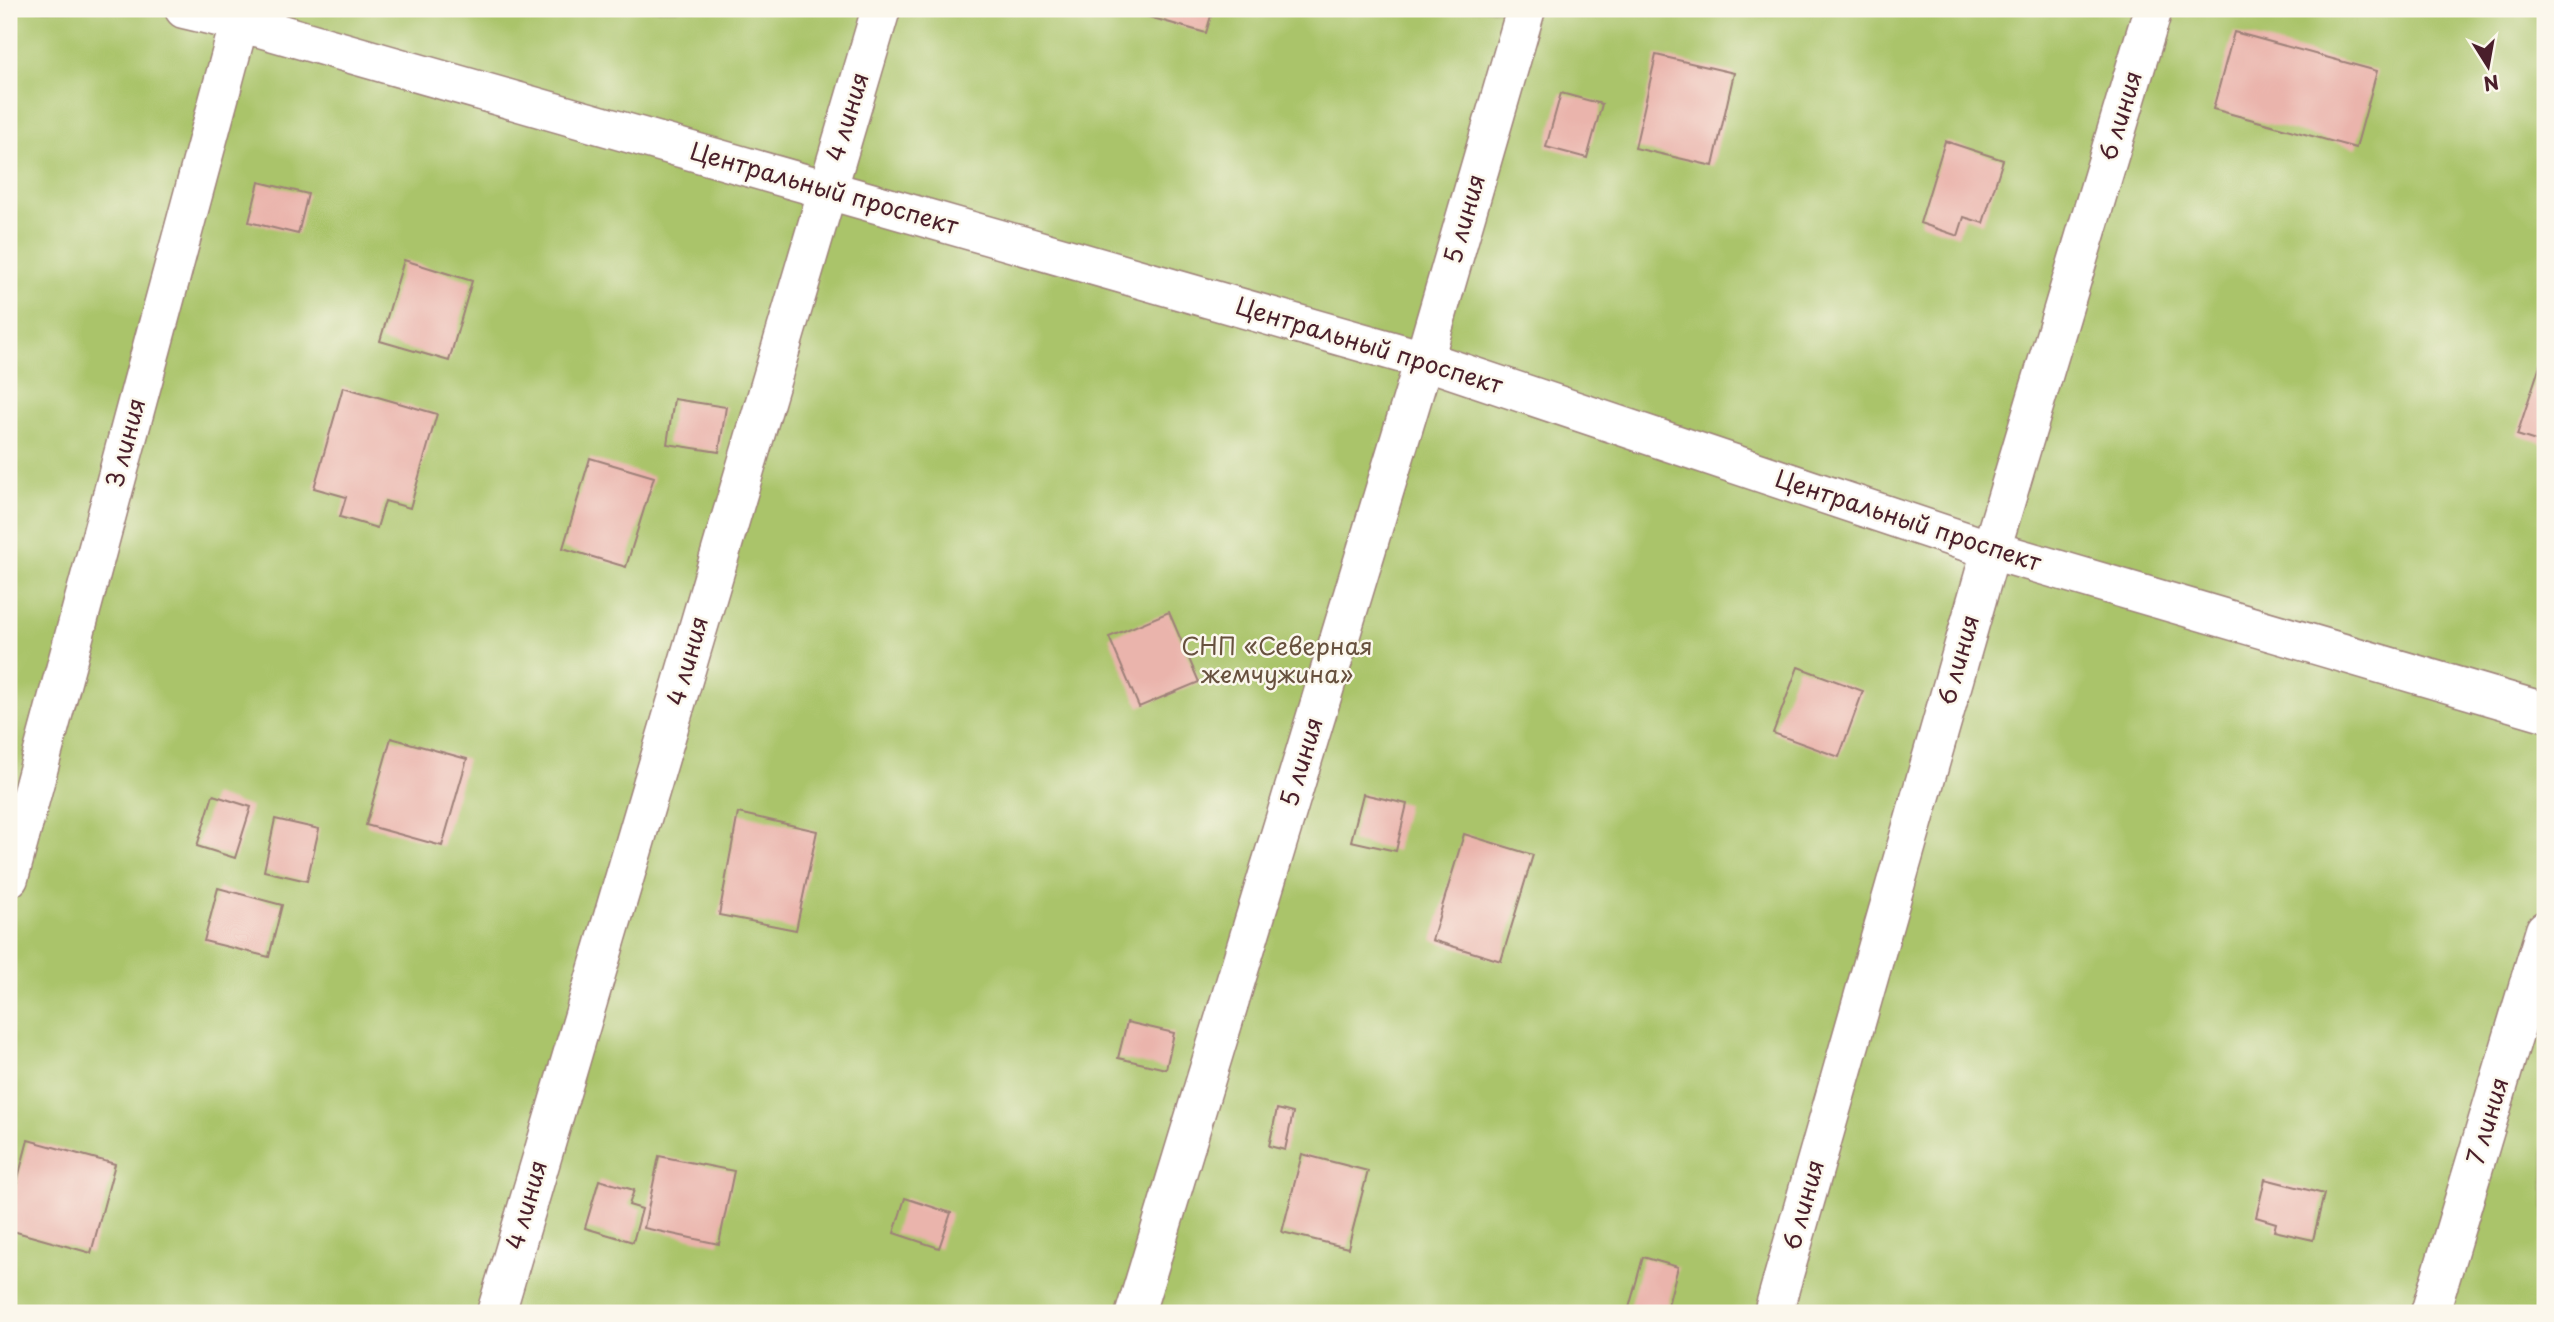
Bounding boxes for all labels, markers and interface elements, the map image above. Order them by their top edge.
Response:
north arrow [2452,32,2522,102]
street label: 6 линия [2088,66,2150,165]
street label: 4 линия [815,67,877,165]
text: N [2481,68,2501,99]
street label: Центральный проспект [686,132,963,243]
street label: 5 линия [1433,169,1493,267]
street label: Центральный проспект [1232,286,1508,402]
street label: 3 линия [95,394,153,491]
street label: Центральный проспект [1771,459,2046,579]
street label: 6 линия [1927,610,1987,709]
street label: 4 линия [656,611,716,709]
park label: СНП «Северная жемчужина» [1181,627,1373,691]
street label: 5 линия [1269,712,1331,811]
street label: 7 линия [2456,1072,2516,1168]
street label: 4 линия [495,1155,555,1253]
street label: 6 линия [1772,1155,1832,1254]

